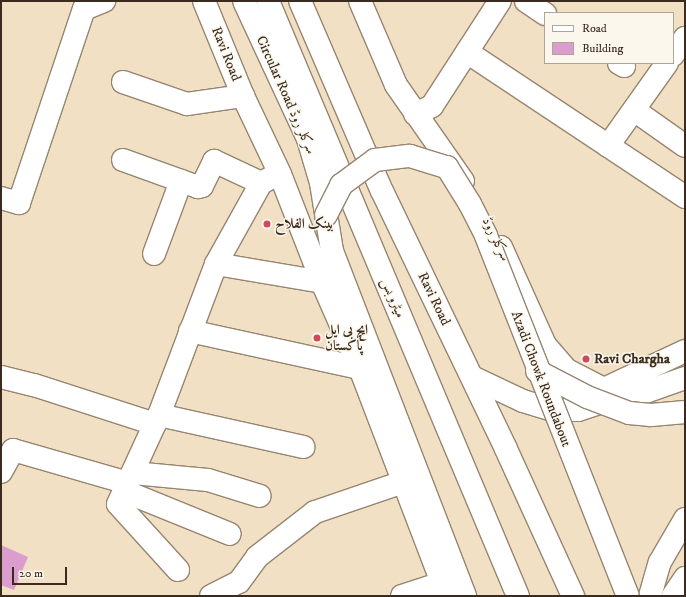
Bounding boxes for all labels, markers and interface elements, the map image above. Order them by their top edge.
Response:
legend [544,12,674,64]
text: Road [582,21,607,36]
street label: Ravi Road [208,24,244,84]
street label: Circular Road سرکلر روڈ [252,33,320,157]
text: Building [582,41,623,56]
street label: سرکلر روڈ [478,214,514,264]
place label: بینک الفلاح [275,216,334,232]
marker: بینک الفلاح [262,219,272,229]
street label: Ravi Road [414,270,454,328]
street label: میٹرو بس [377,276,409,320]
street label: Azadi Chowk Roundabout [507,309,575,449]
place label: ایچ بی ایل پاکستان [325,322,368,354]
marker: ایچ بی ایل پاکستان [312,333,322,343]
place label: Ravi Chargha [594,351,670,367]
marker: Ravi Chargha [581,354,591,364]
scale bar [14,559,69,585]
text: 20 m [19,566,43,581]

